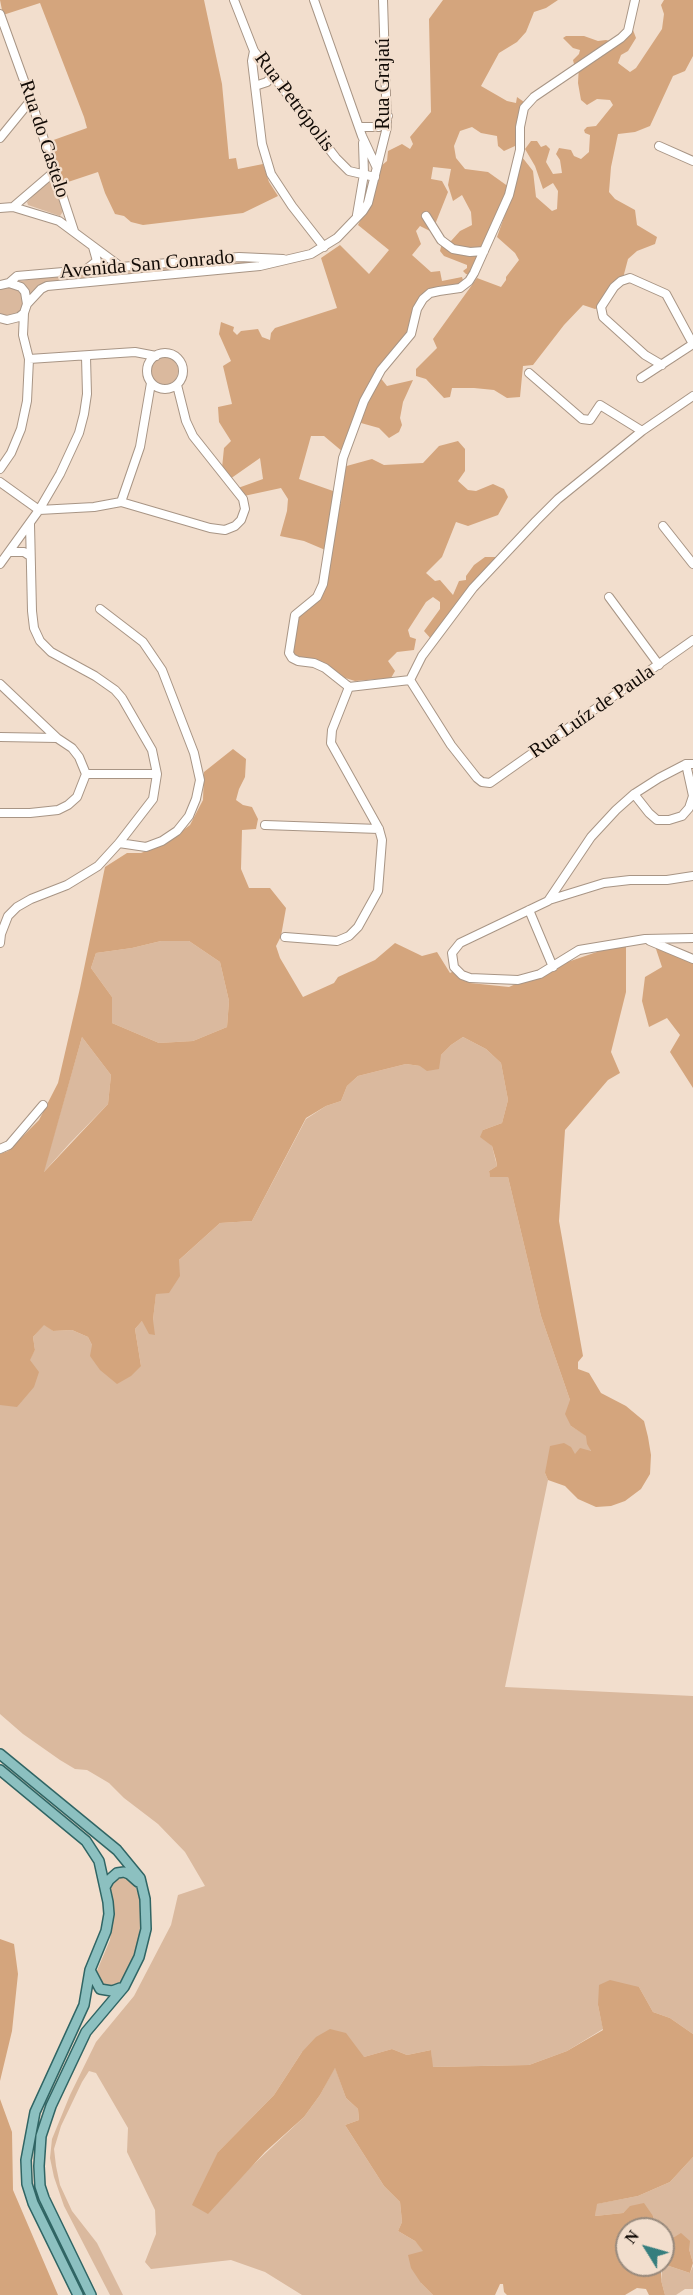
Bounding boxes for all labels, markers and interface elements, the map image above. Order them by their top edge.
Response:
street label: Rua Grajaú [372,38,396,130]
street label: Rua Petrópolis [249,48,339,156]
street label: Rua do Castelo [14,77,74,201]
street label: Avenida San Conrado [59,245,235,285]
street label: Rua Luíz de Paula [525,660,659,764]
north arrow [615,2217,675,2277]
text: N [622,2227,642,2247]

